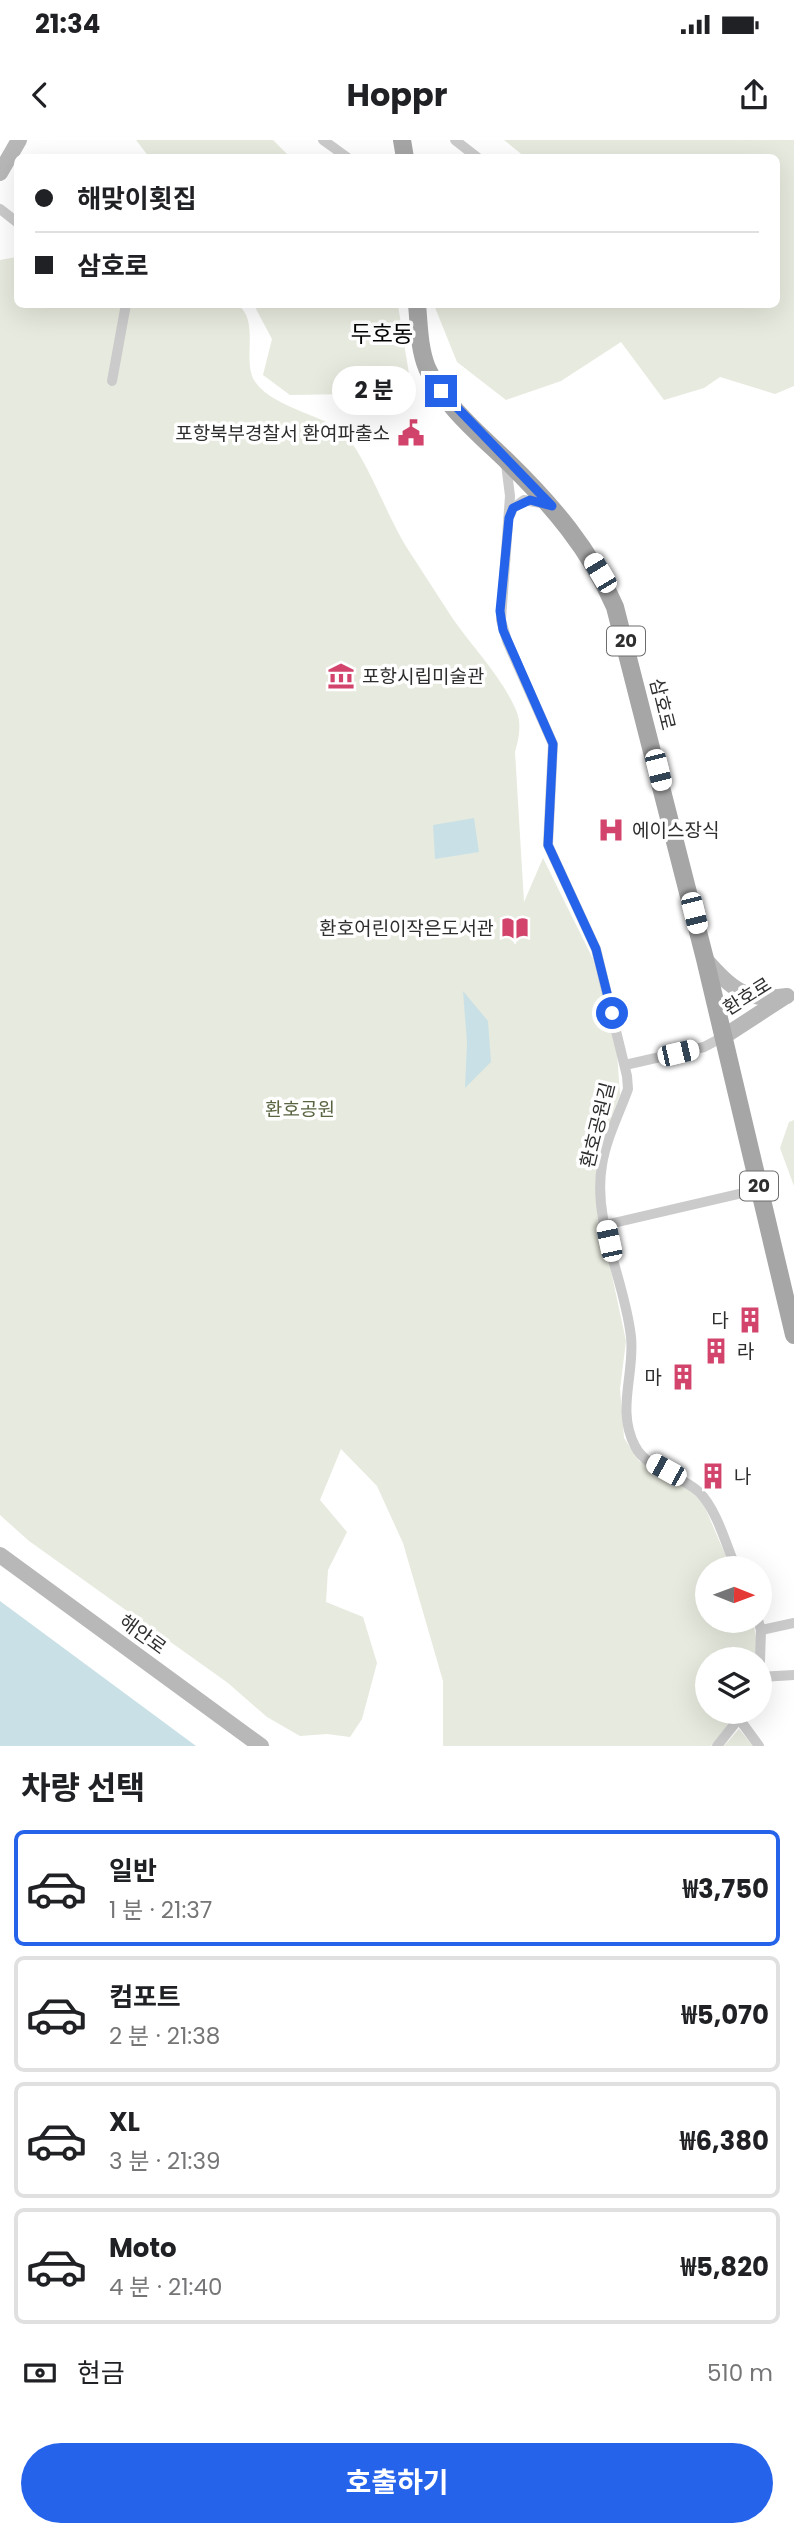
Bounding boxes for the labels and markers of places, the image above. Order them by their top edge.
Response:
public building icon: 포항북부경찰서 환여파출소 [396,418,426,448]
place label: 포항북부경찰서 환여파출소 [175,420,390,447]
museum icon: 포항시립미술관 [326,661,356,691]
place label: 포항시립미술관 [362,663,484,690]
hospital icon: 에이스장식 [596,815,626,845]
place label: 에이스장식 [632,817,719,844]
library icon: 환호어린이작은도서관 [500,913,530,943]
place label: 환호어린이작은도서관 [319,915,494,942]
building icon: 다 [735,1305,765,1335]
place label: 다 [712,1307,729,1334]
building icon: 라 [701,1336,731,1366]
place label: 라 [737,1338,754,1365]
building icon: 마 [668,1362,698,1392]
place label: 마 [645,1364,662,1391]
building icon: 나 [698,1461,728,1491]
place label: 나 [734,1463,751,1490]

